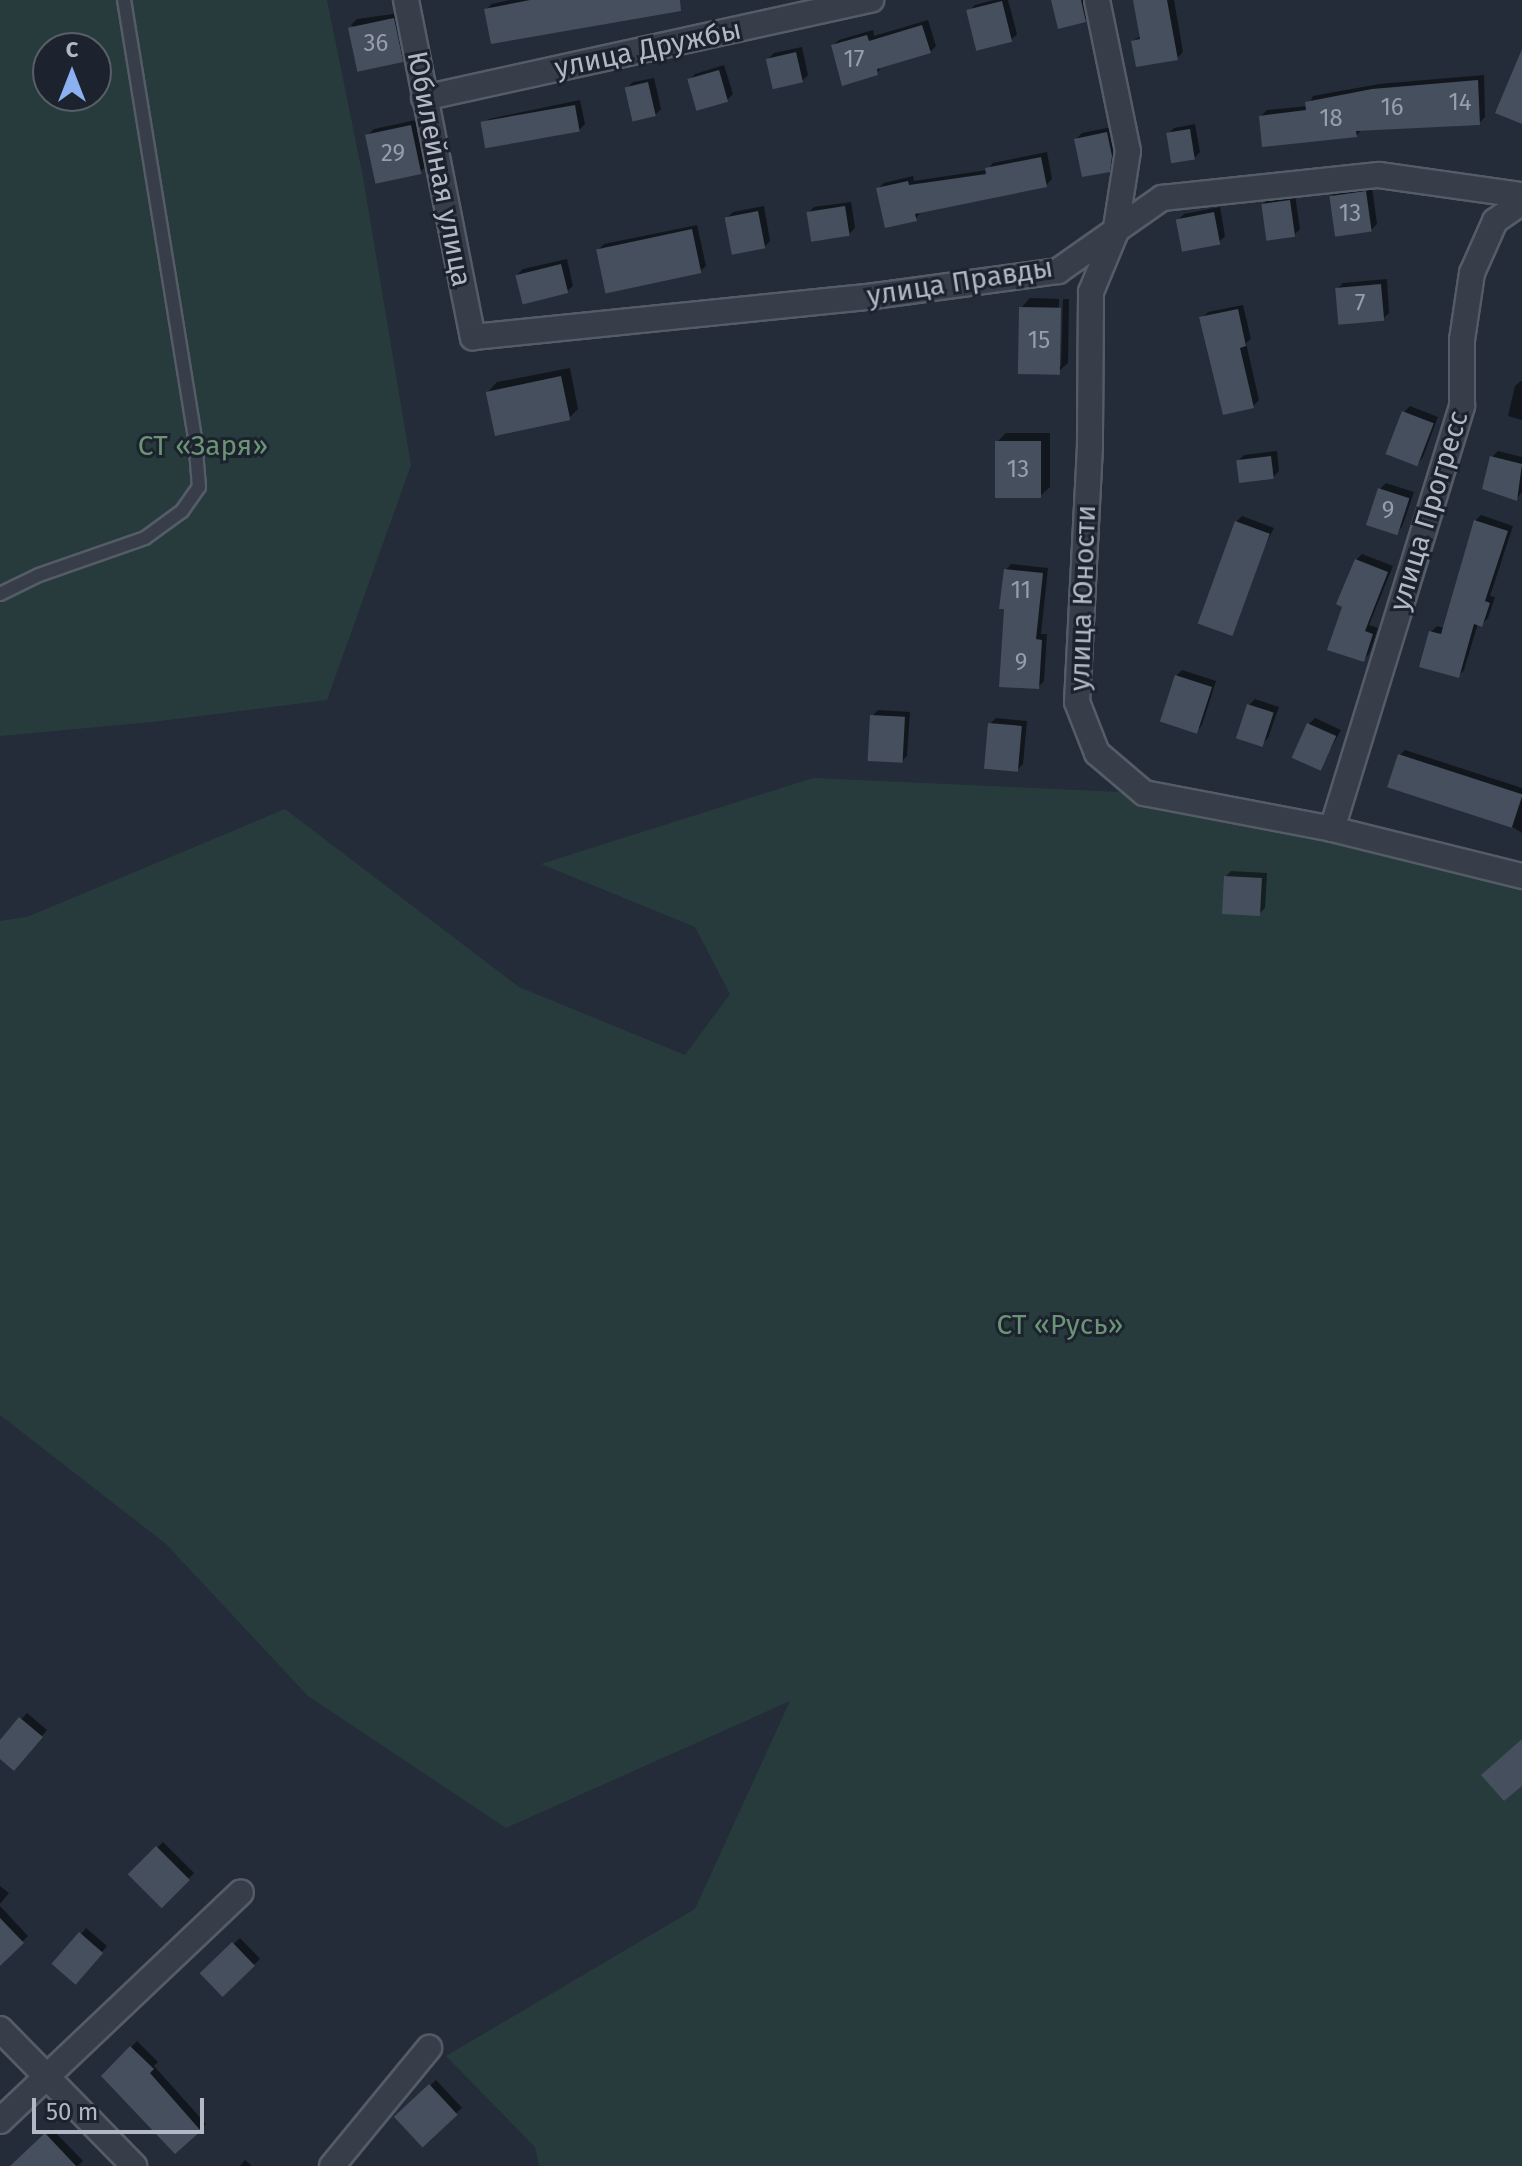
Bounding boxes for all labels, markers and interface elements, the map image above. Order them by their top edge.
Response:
street label: улица Дружбы [552,13,744,85]
house number: 36 [364,30,388,58]
north arrow [32,32,112,112]
text: С [66,36,78,63]
house number: 17 [843,46,865,74]
street label: Юбилейная улица [400,48,478,290]
house number: 14 [1448,89,1472,117]
house number: 16 [1380,94,1404,122]
house number: 18 [1319,105,1343,133]
house number: 29 [381,140,405,168]
house number: 13 [1339,200,1361,228]
street label: улица Правды [865,251,1055,313]
house number: 7 [1355,290,1365,318]
house number: 15 [1028,327,1050,355]
street label: улица Прогресс [1383,407,1475,615]
park label: СТ «Заря» [138,429,268,463]
house number: 13 [1007,456,1029,484]
house number: 9 [1382,497,1394,525]
street label: улица Юности [1063,504,1103,692]
house number: 11 [1011,577,1031,605]
house number: 9 [1015,649,1027,677]
park label: СТ «Русь» [997,1308,1123,1342]
scale bar [36,2082,208,2132]
text: 50 m [46,2098,98,2126]

